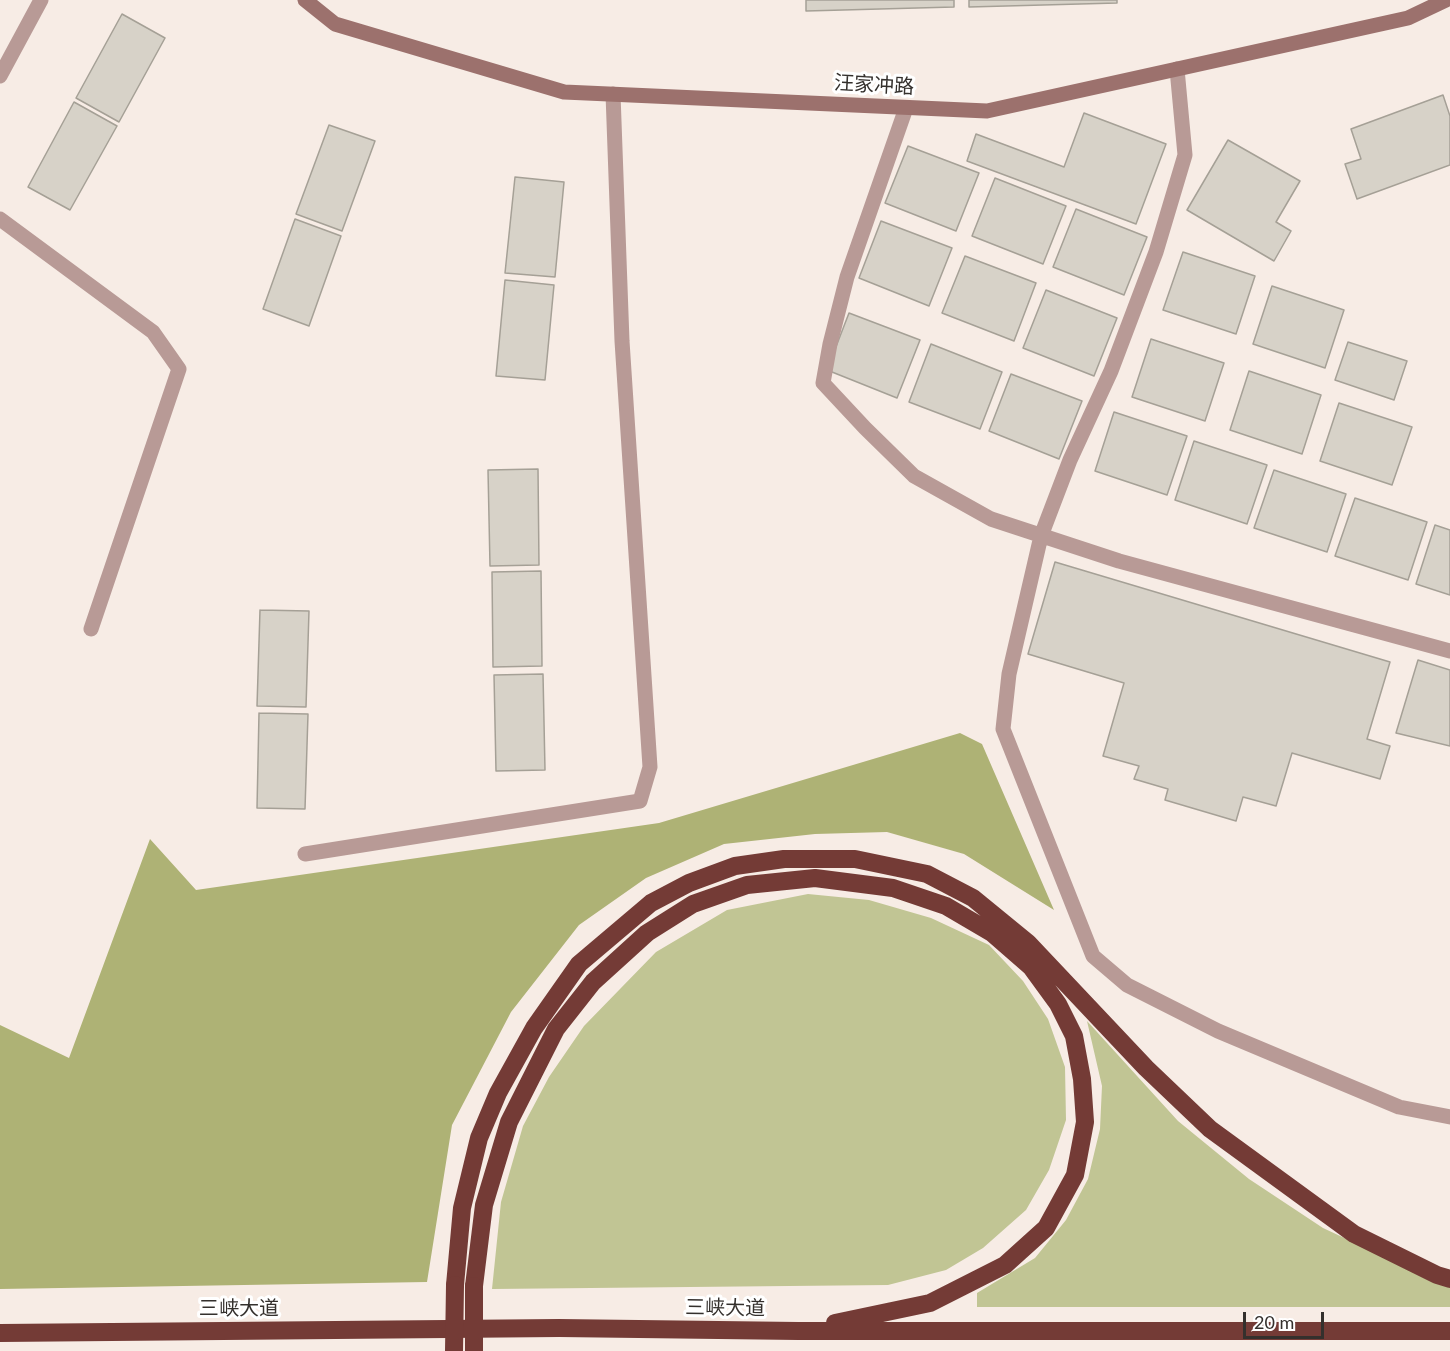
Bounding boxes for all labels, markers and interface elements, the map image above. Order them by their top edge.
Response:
street label: 汪家冲路 [833,71,915,99]
street label: 三峡大道 [685,1295,765,1321]
street label: 三峡大道 [199,1297,279,1321]
scale bar [1246,1300,1327,1338]
text: 20 m [1254,1311,1294,1333]

